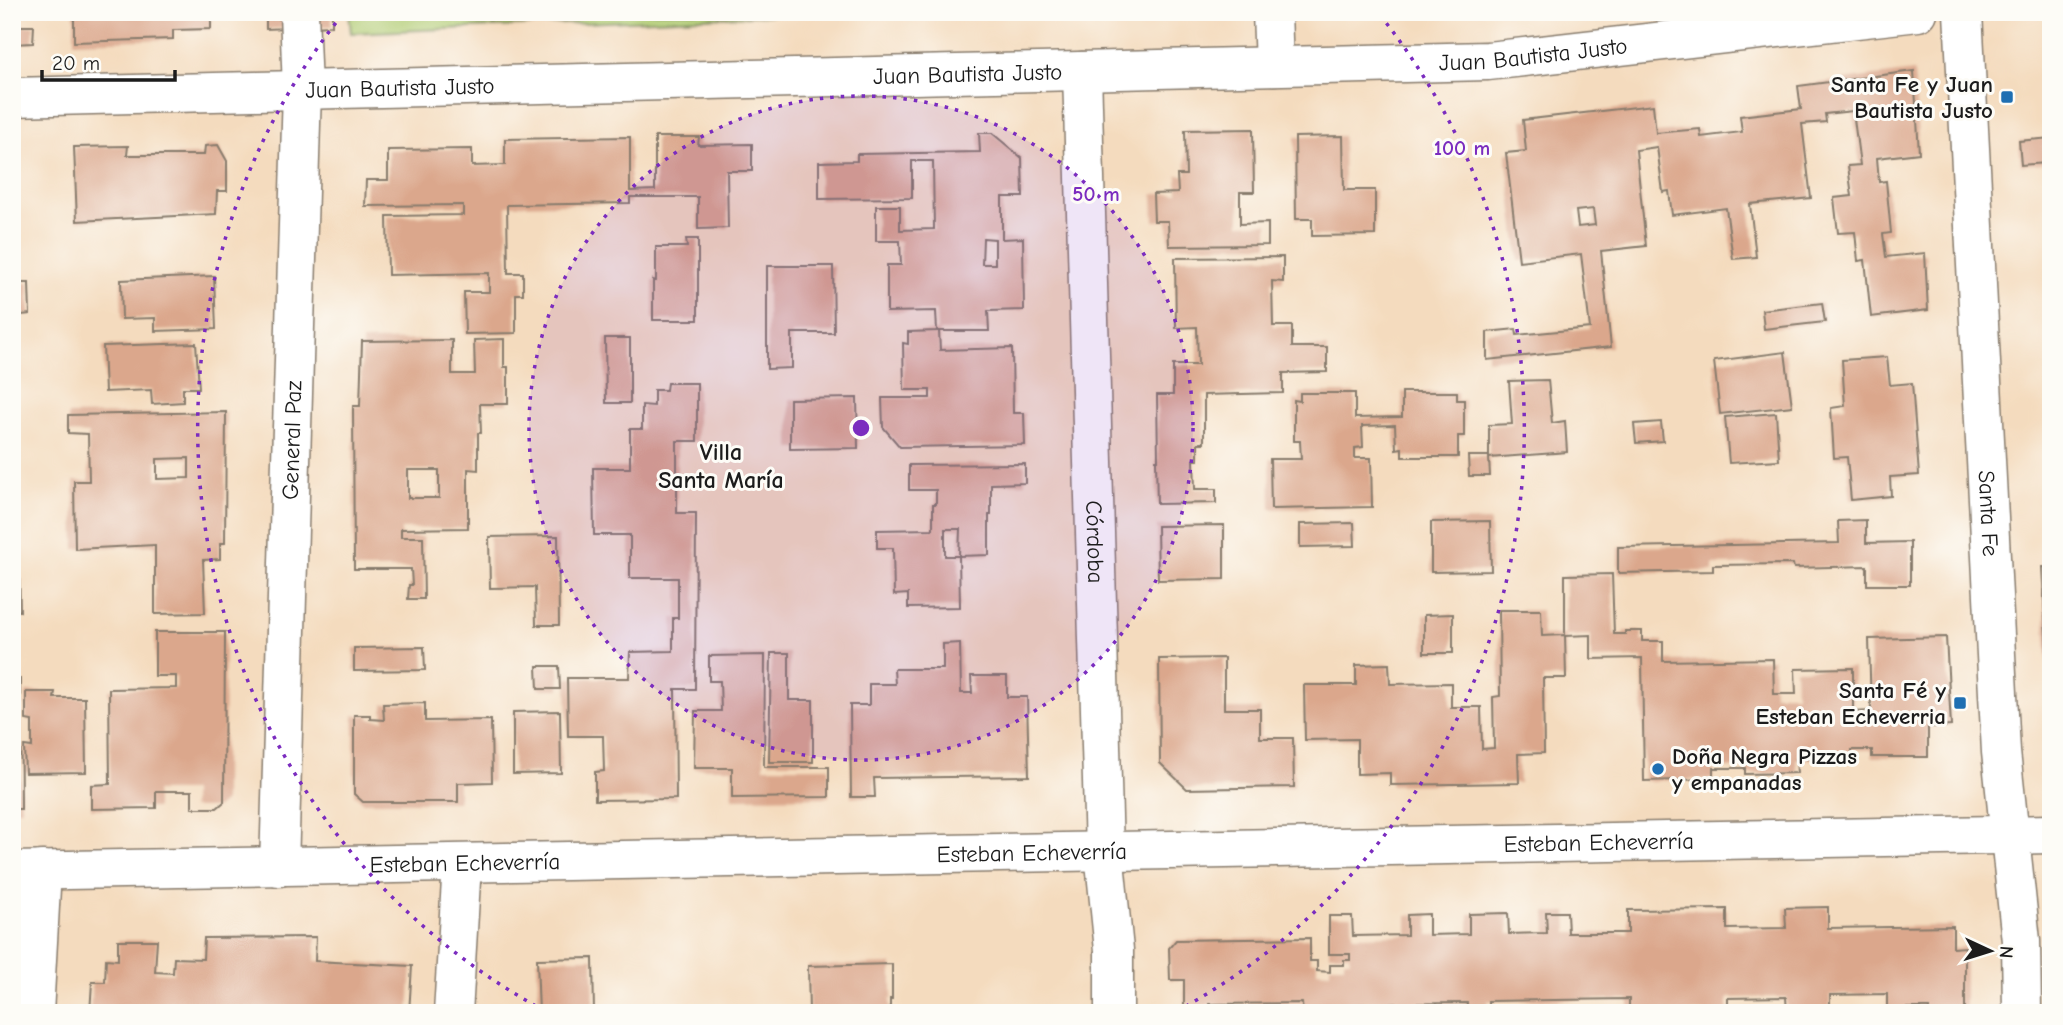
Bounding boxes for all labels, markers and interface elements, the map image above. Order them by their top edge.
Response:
street label: Juan Bautista Justo [1439,32,1629,76]
scale bar [42,38,175,82]
text: 20 m [52,51,100,75]
street label: Juan Bautista Justo [873,58,1063,90]
place label: Santa Fe y Juan Bautista Justo [1831,71,1993,124]
street label: Juan Bautista Justo [305,72,495,104]
marker: Santa Fe y Juan Bautista Justo [1999,89,2015,105]
text: 100 m [1434,136,1490,160]
text: 50 m [1072,182,1120,206]
street label: General Paz [277,380,307,500]
centre of rings [849,416,873,440]
district label: Villa Santa María [658,438,784,494]
street label: Santa Fe [1973,470,2004,557]
street label: Córdoba [1080,500,1109,584]
place label: Santa Fé y Esteban Echeverria [1755,677,1946,730]
marker: Santa Fé y Esteban Echeverria [1952,695,1968,711]
place label: Doña Negra Pizzas y empanadas [1672,743,1857,796]
marker: Doña Negra Pizzas y empanadas [1650,761,1666,777]
street label: Esteban Echeverría [1503,827,1694,858]
street label: Esteban Echeverría [936,838,1127,868]
street label: Esteban Echeverría [369,848,560,879]
north arrow [1954,916,2024,986]
text: N [1995,945,2017,959]

